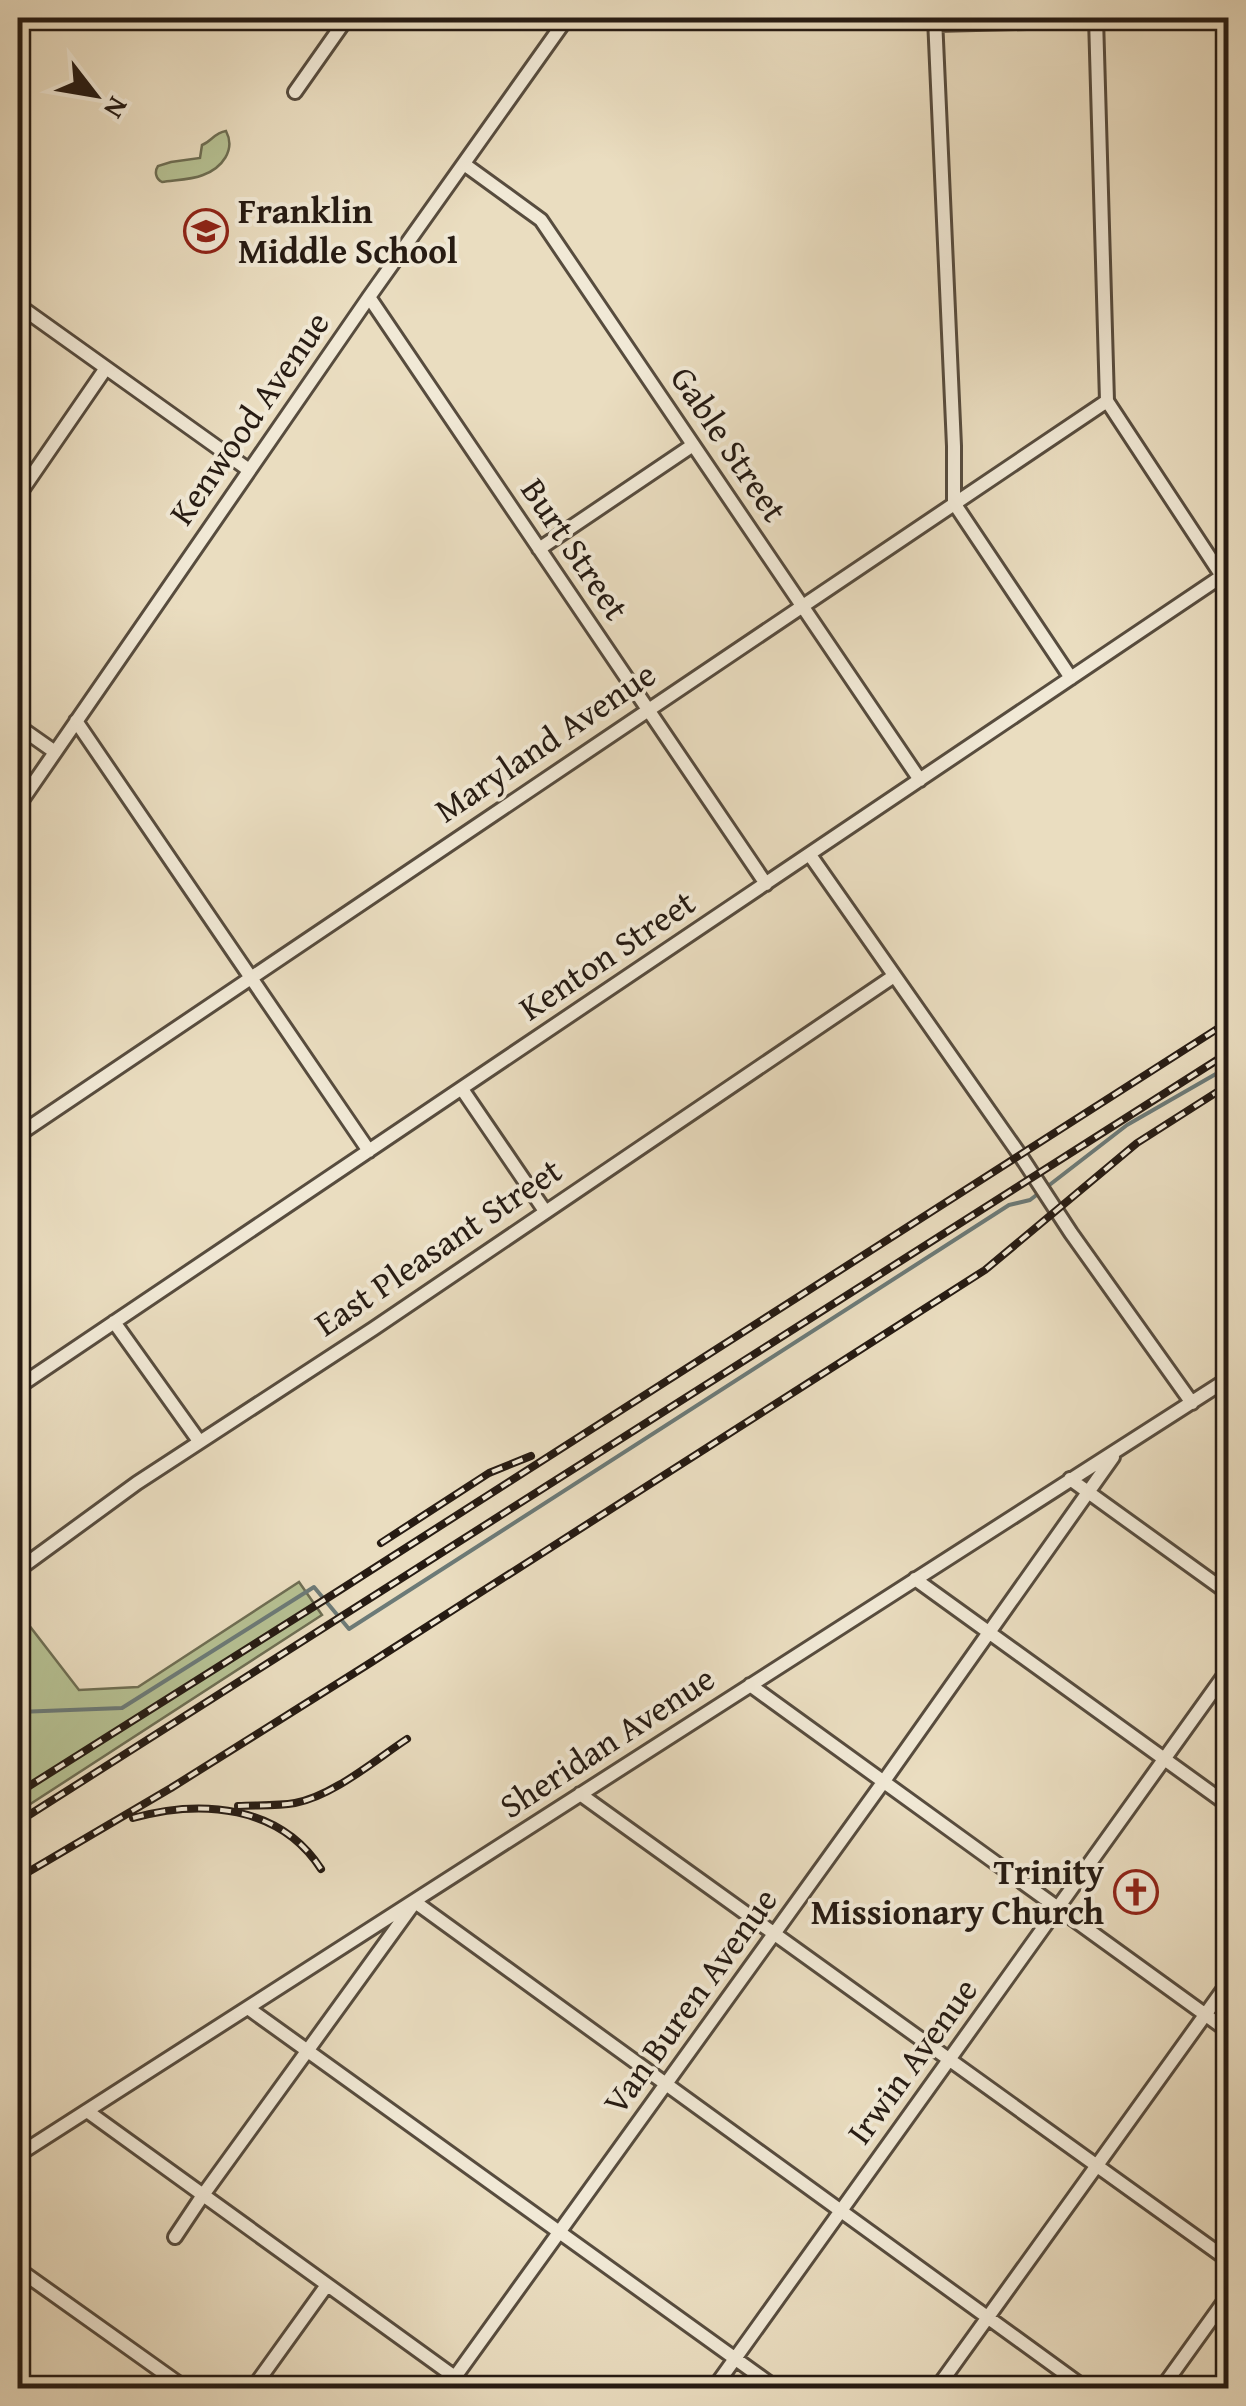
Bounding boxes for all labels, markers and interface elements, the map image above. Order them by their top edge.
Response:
north arrow [45,45,145,145]
text: N [94,90,139,127]
place label: Franklin Middle School [238,185,458,276]
school or university icon: Franklin Middle School [183,208,229,254]
street label: Kenwood Avenue [156,300,341,535]
street label: Gable Street [659,356,800,532]
street label: Burt Street [509,467,642,630]
street label: Maryland Avenue [424,649,666,835]
street label: Kenton Street [508,877,705,1032]
street label: East Pleasant Street [304,1145,572,1348]
street label: Sheridan Avenue [489,1653,724,1830]
place label: Trinity Missionary Church [811,1846,1104,1937]
church icon: Trinity Missionary Church [1113,1869,1159,1915]
street label: Van Buren Avenue [590,1877,789,2124]
street label: Irwin Avenue [834,1967,989,2154]

